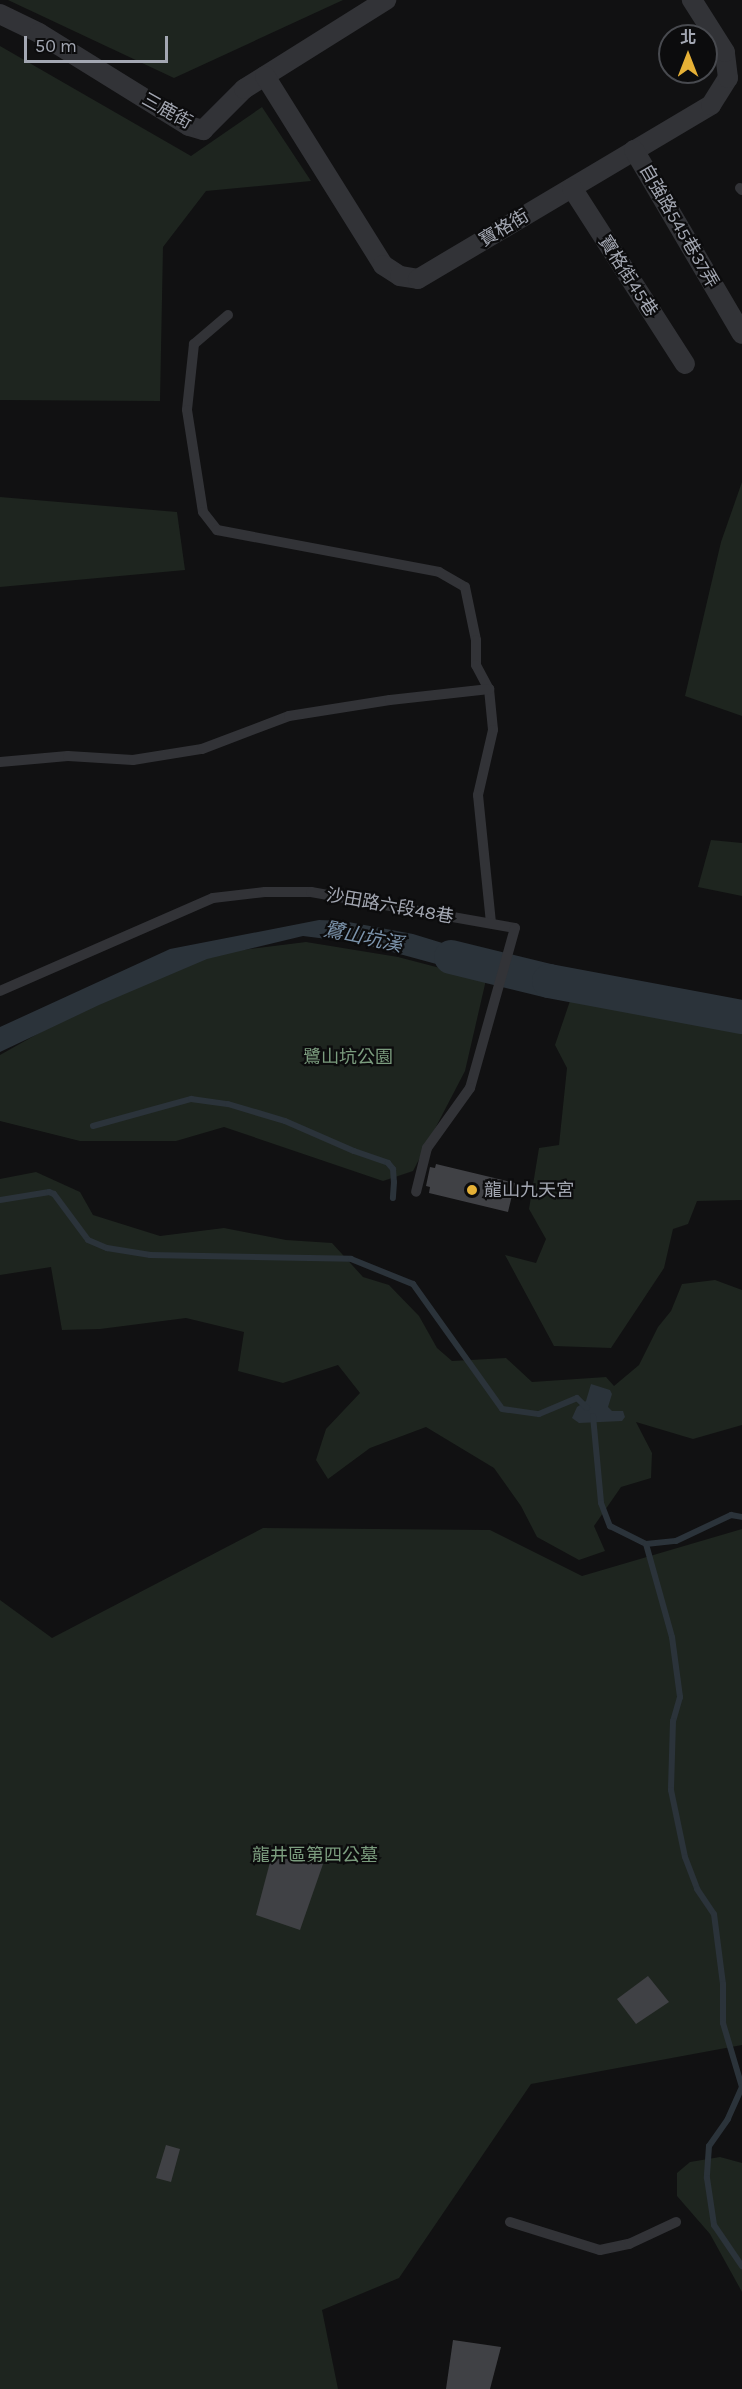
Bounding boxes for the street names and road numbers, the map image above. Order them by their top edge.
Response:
street label: 三鹿街 [138,88,196,134]
street label: 自強路545巷37弄 [635,160,723,292]
street label: 寶格街 [475,205,533,251]
street label: 寶格街45巷 [594,231,662,321]
street label: 沙田路六段48巷 [325,884,455,928]

